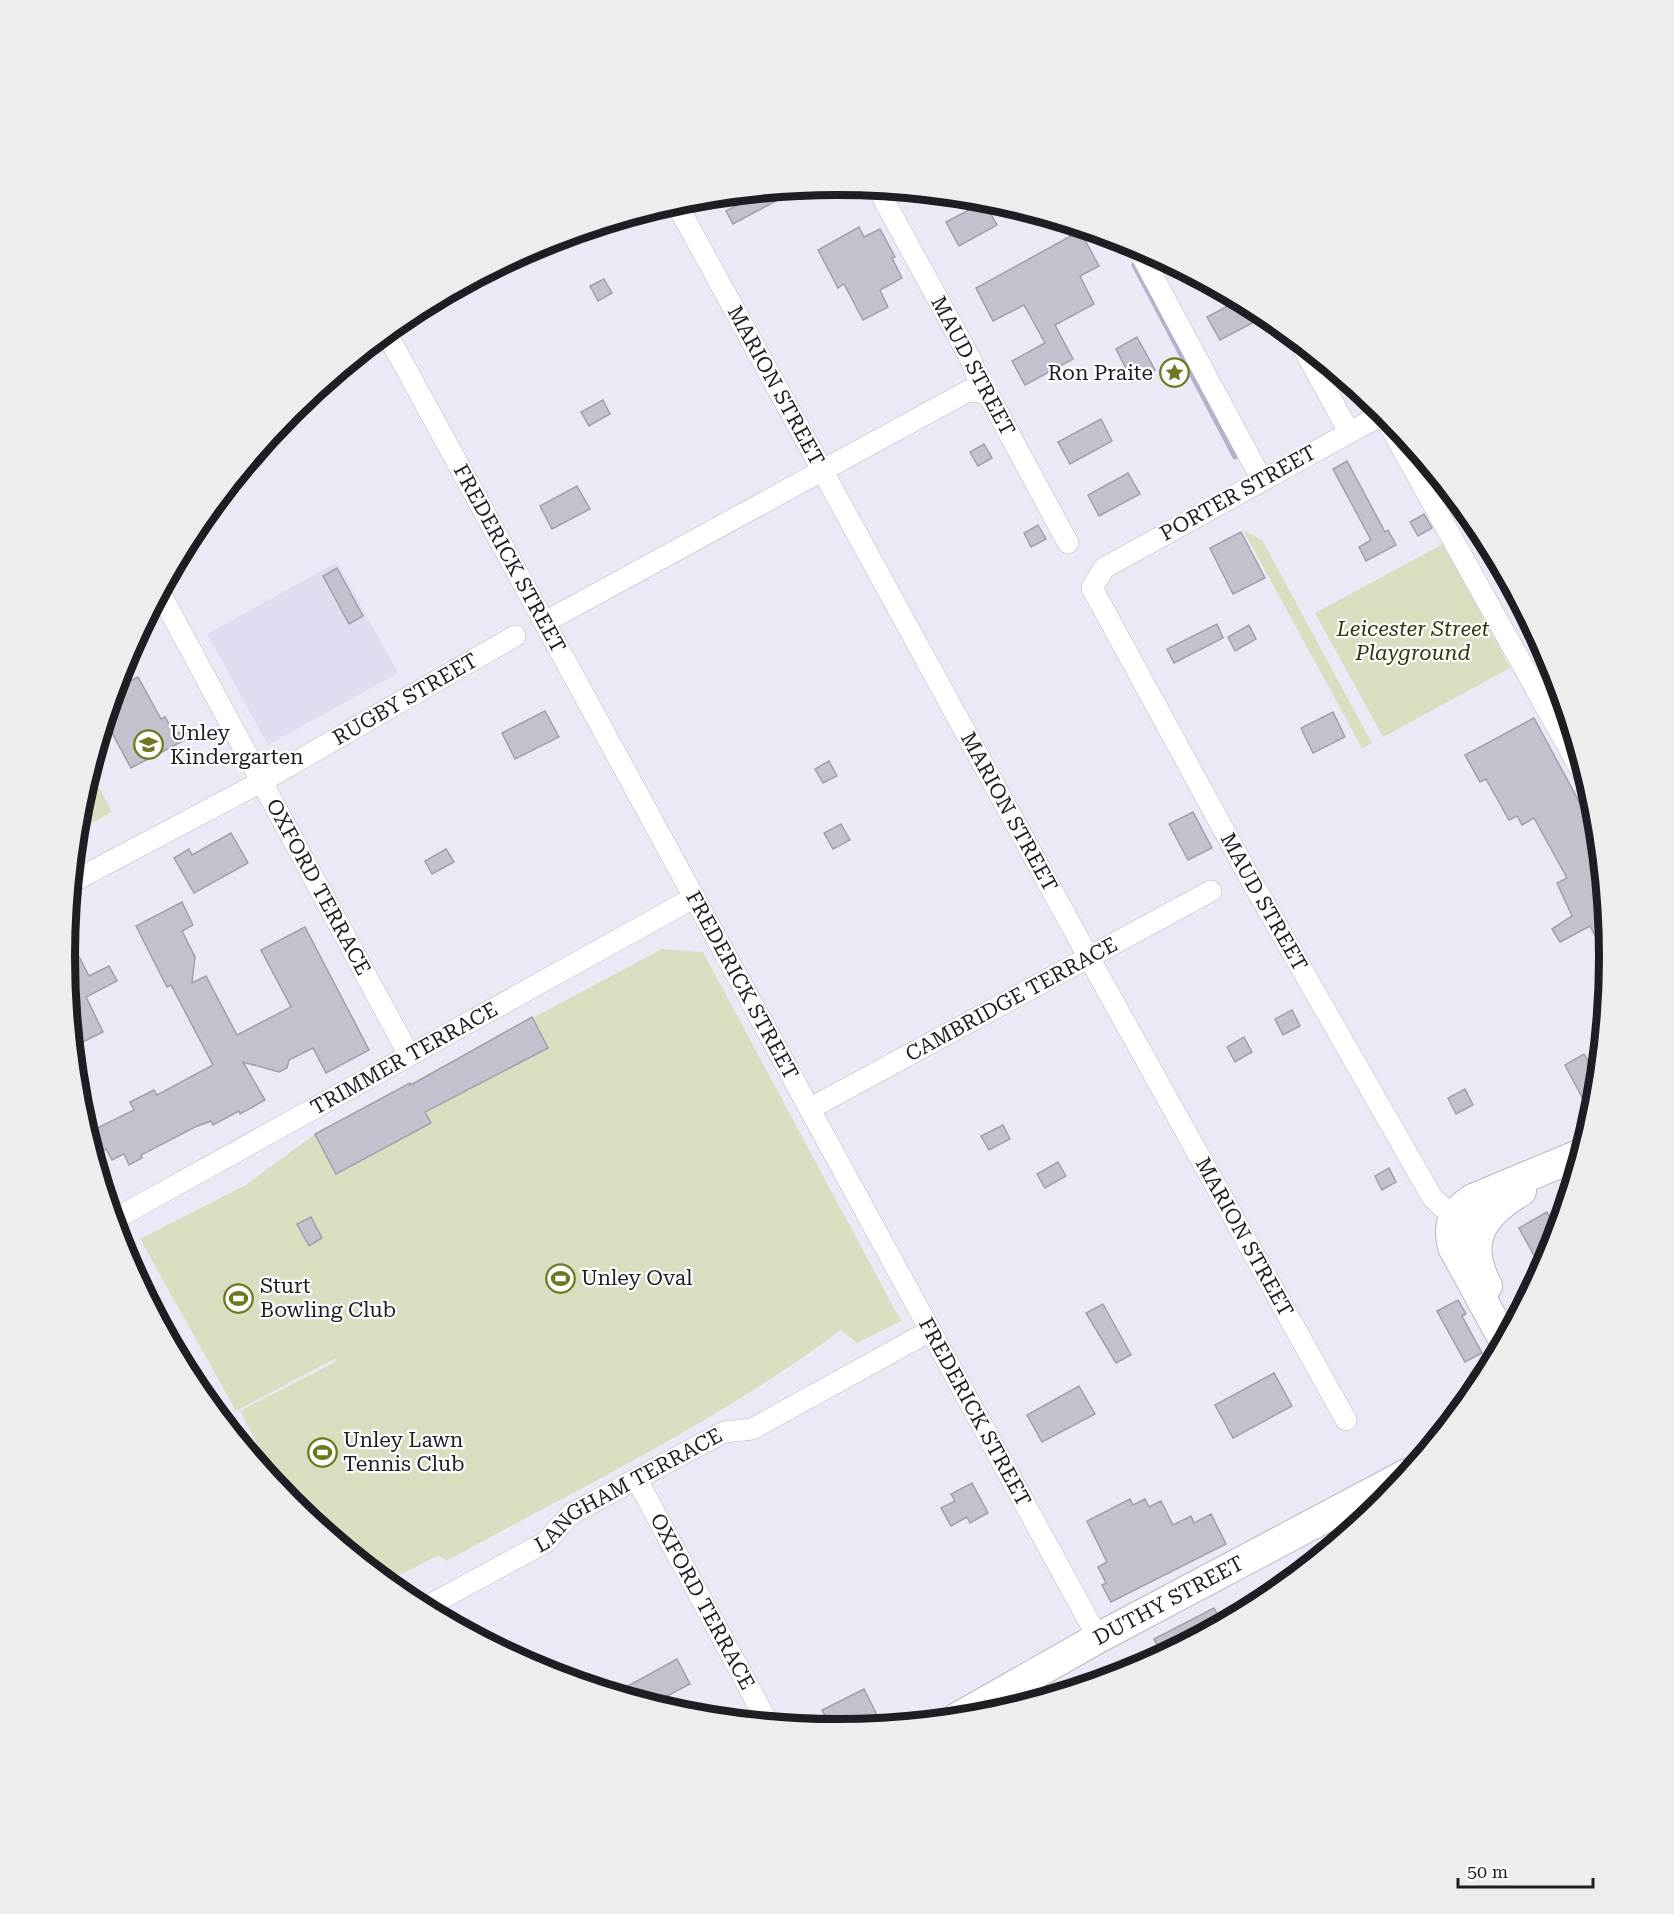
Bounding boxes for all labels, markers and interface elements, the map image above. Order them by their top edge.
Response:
street label: MAUD STREET [926,292,1020,440]
street label: MARION STREET [723,302,829,469]
place icon: Ron Praite [1158,357,1190,389]
place label: Ron Praite [1048,361,1153,385]
street label: PORTER STREET [1156,440,1320,546]
street label: FREDERICK STREET [449,460,570,657]
park label: Leicester Street Playground [1336,617,1490,665]
street label: RUGBY STREET [329,648,482,750]
place label: Unley Kindergarten [170,721,304,769]
street label: MARION STREET [956,728,1062,896]
school or university icon: Unley Kindergarten [133,729,165,761]
street label: OXFORD TERRACE [261,795,376,979]
street label: MAUD STREET [1216,829,1312,975]
street label: FREDERICK STREET [681,887,803,1084]
street label: CAMBRIDGE TERRACE [901,932,1121,1066]
street label: TRIMMER TERRACE [307,997,502,1120]
street label: MARION STREET [1191,1153,1298,1321]
sports icon: Unley Oval [544,1262,576,1294]
place label: Unley Oval [581,1266,693,1290]
place label: Sturt Bowling Club [260,1274,396,1322]
sports icon: Sturt Bowling Club [223,1282,255,1314]
street label: FREDERICK STREET [914,1314,1036,1510]
street label: LANGHAM TERRACE [531,1423,726,1558]
place label: Unley Lawn Tennis Club [343,1428,465,1476]
sports icon: Unley Lawn Tennis Club [306,1436,338,1468]
street label: OXFORD TERRACE [645,1509,760,1694]
street label: DUTHY STREET [1089,1551,1248,1650]
scale bar [1458,1851,1593,1889]
text: 50 m [1467,1861,1508,1882]

